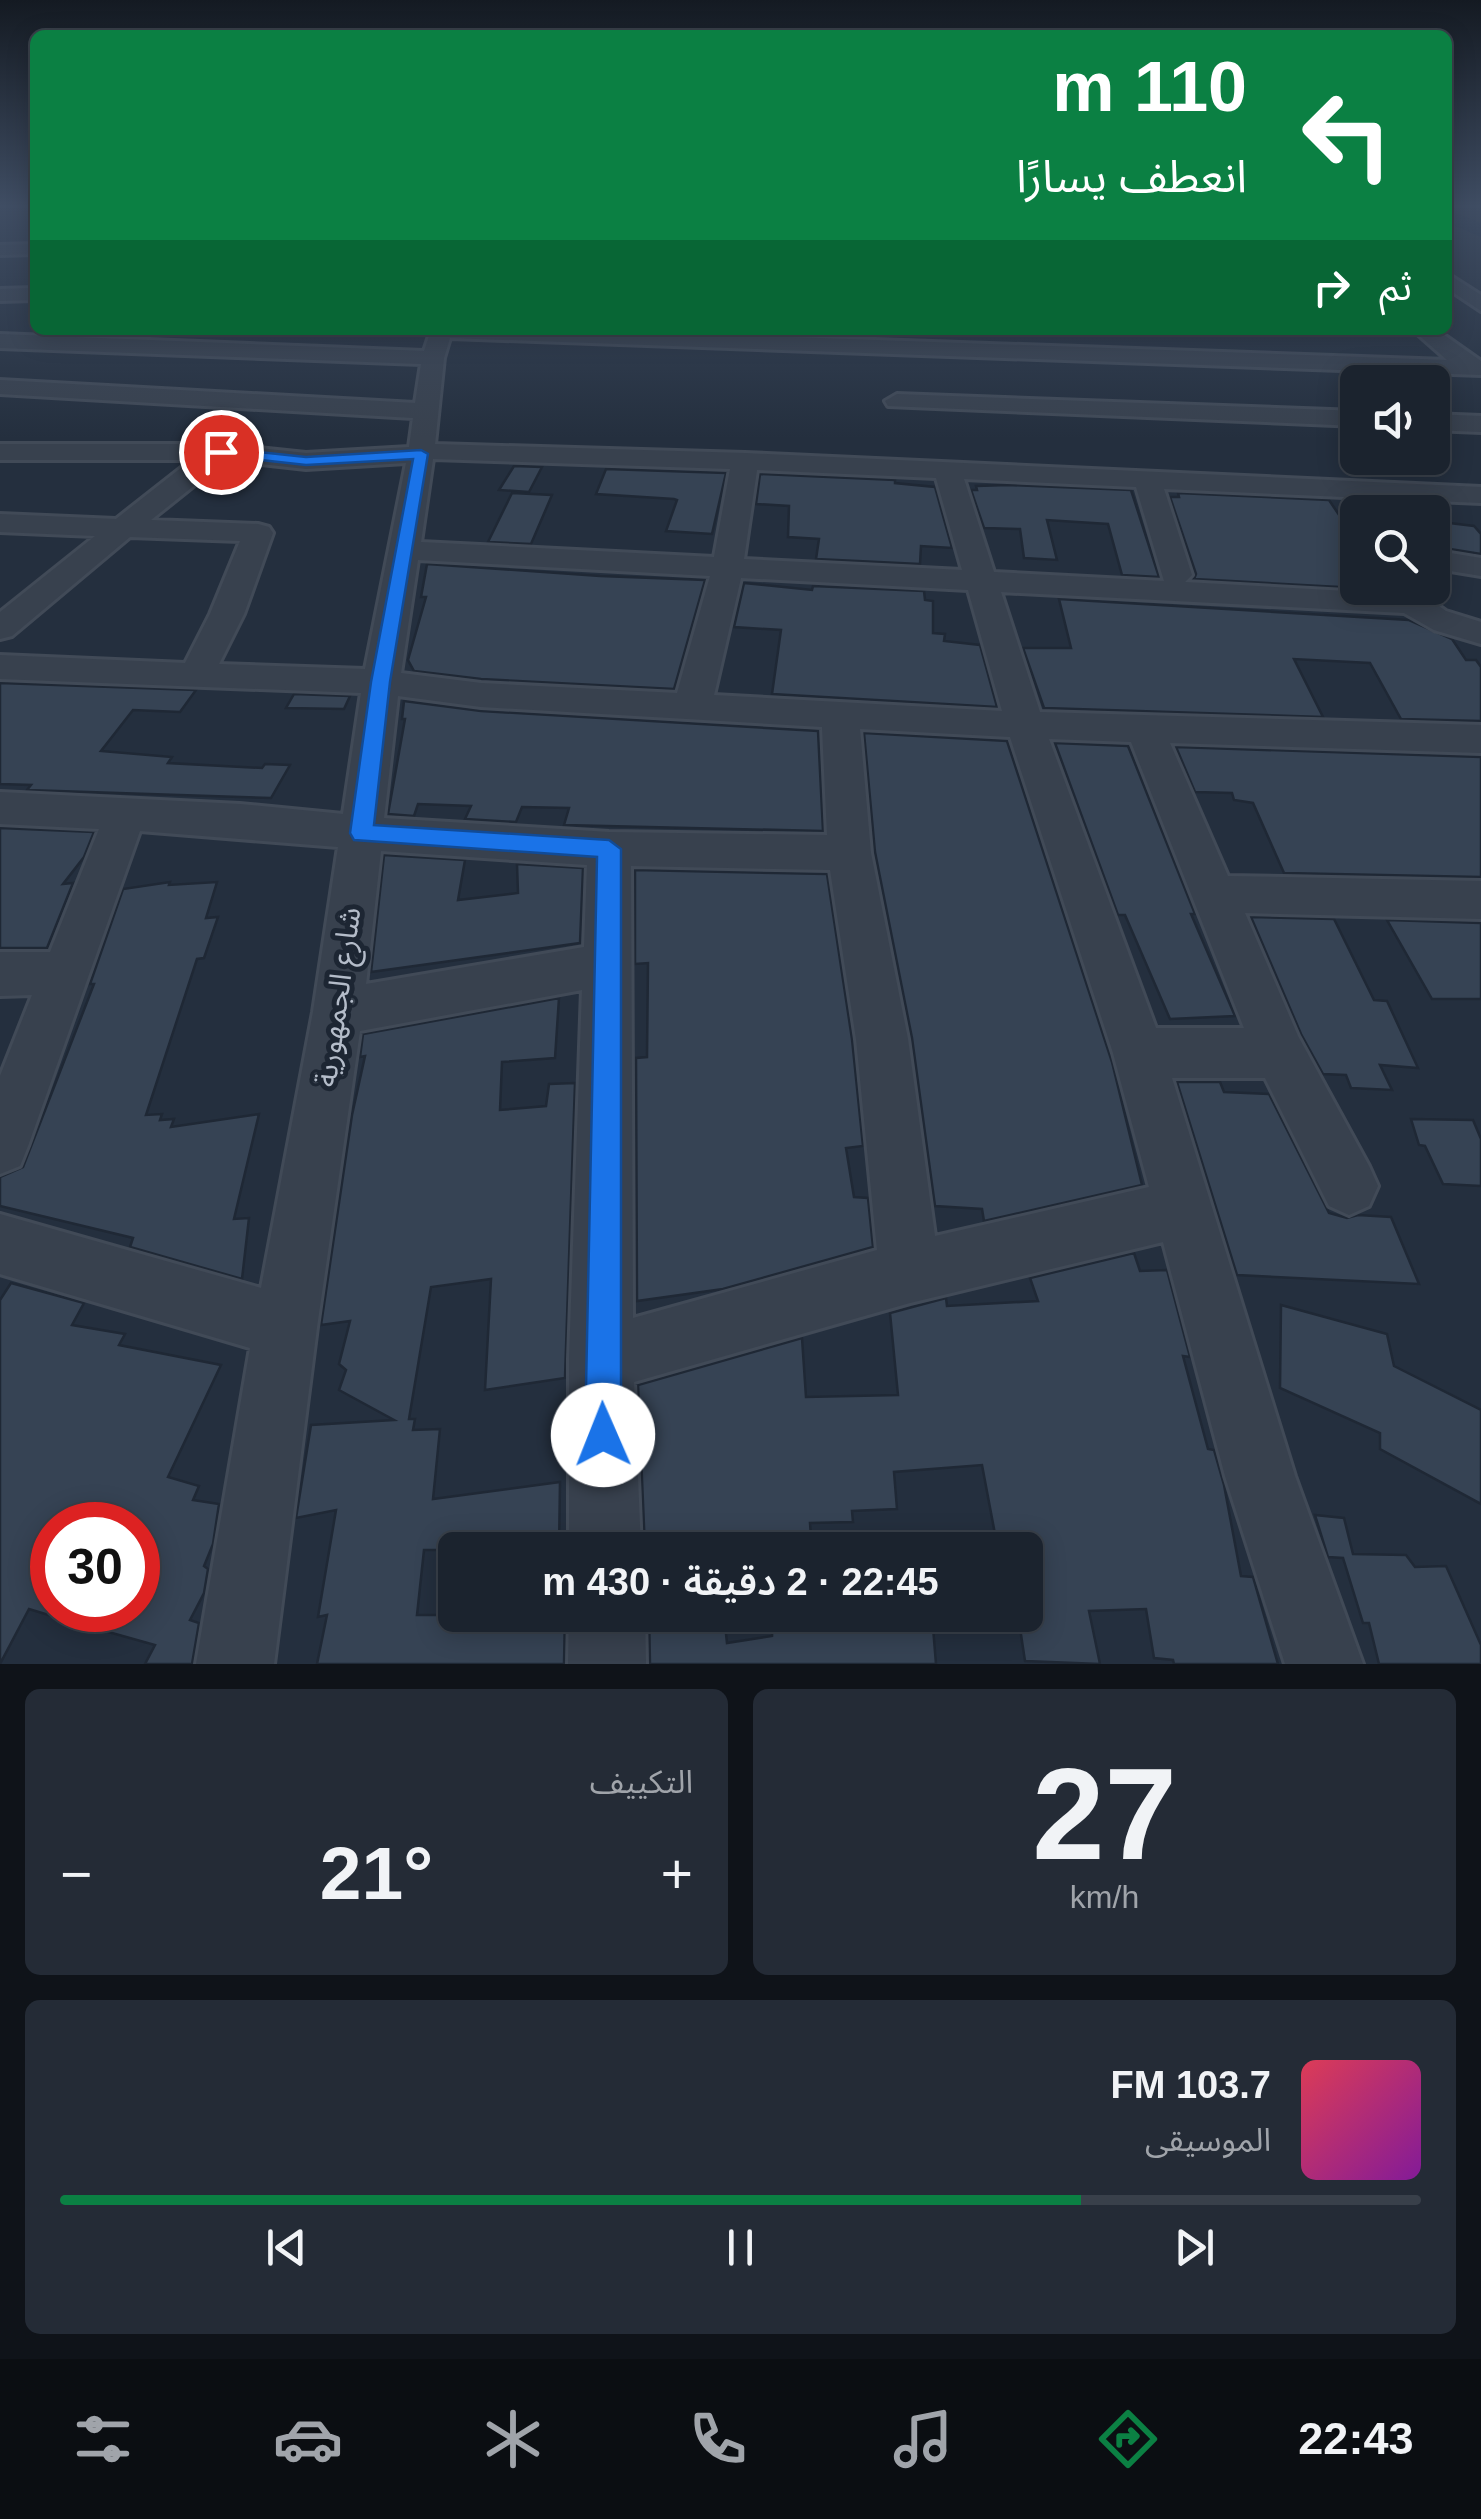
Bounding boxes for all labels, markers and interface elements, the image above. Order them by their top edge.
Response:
text: 110 m [1052,48,1247,126]
icon: left [1282,70,1412,200]
text: انعطف يسارًا [1016,151,1247,202]
icon: right [1304,260,1359,315]
text: ثم [1379,266,1412,308]
map controls [1340,365,1450,605]
button: sound [1340,365,1450,475]
pin [179,410,264,495]
icon: arrive [194,425,249,480]
button: search [1340,495,1450,605]
street label: شارع الجمهورية [309,905,372,1090]
position arrow [551,1383,655,1487]
speed limit sign: 30 [30,1502,160,1632]
text: 22:45 · 2 دقيقة · 430 m [542,1561,939,1603]
text: 27 [1032,1741,1177,1887]
text: التكييف [590,1764,693,1800]
text: 21° [320,1831,433,1915]
text: − [60,1843,92,1905]
text: + [661,1843,693,1905]
text: km/h [1070,1879,1139,1915]
text: 103.7 FM [1110,2064,1271,2106]
text: الموسيقى [1145,2122,1271,2158]
icon: previous [259,2220,314,2275]
icon: pause [713,2220,768,2275]
icon: next [1167,2220,1222,2275]
icon: filters [68,2404,138,2474]
icon: car [273,2404,343,2474]
icon: climate [478,2404,548,2474]
icon: phone [683,2404,753,2474]
icon: music [888,2404,958,2474]
icon: directions [1093,2404,1163,2474]
text: 22:43 [1298,2413,1413,2464]

